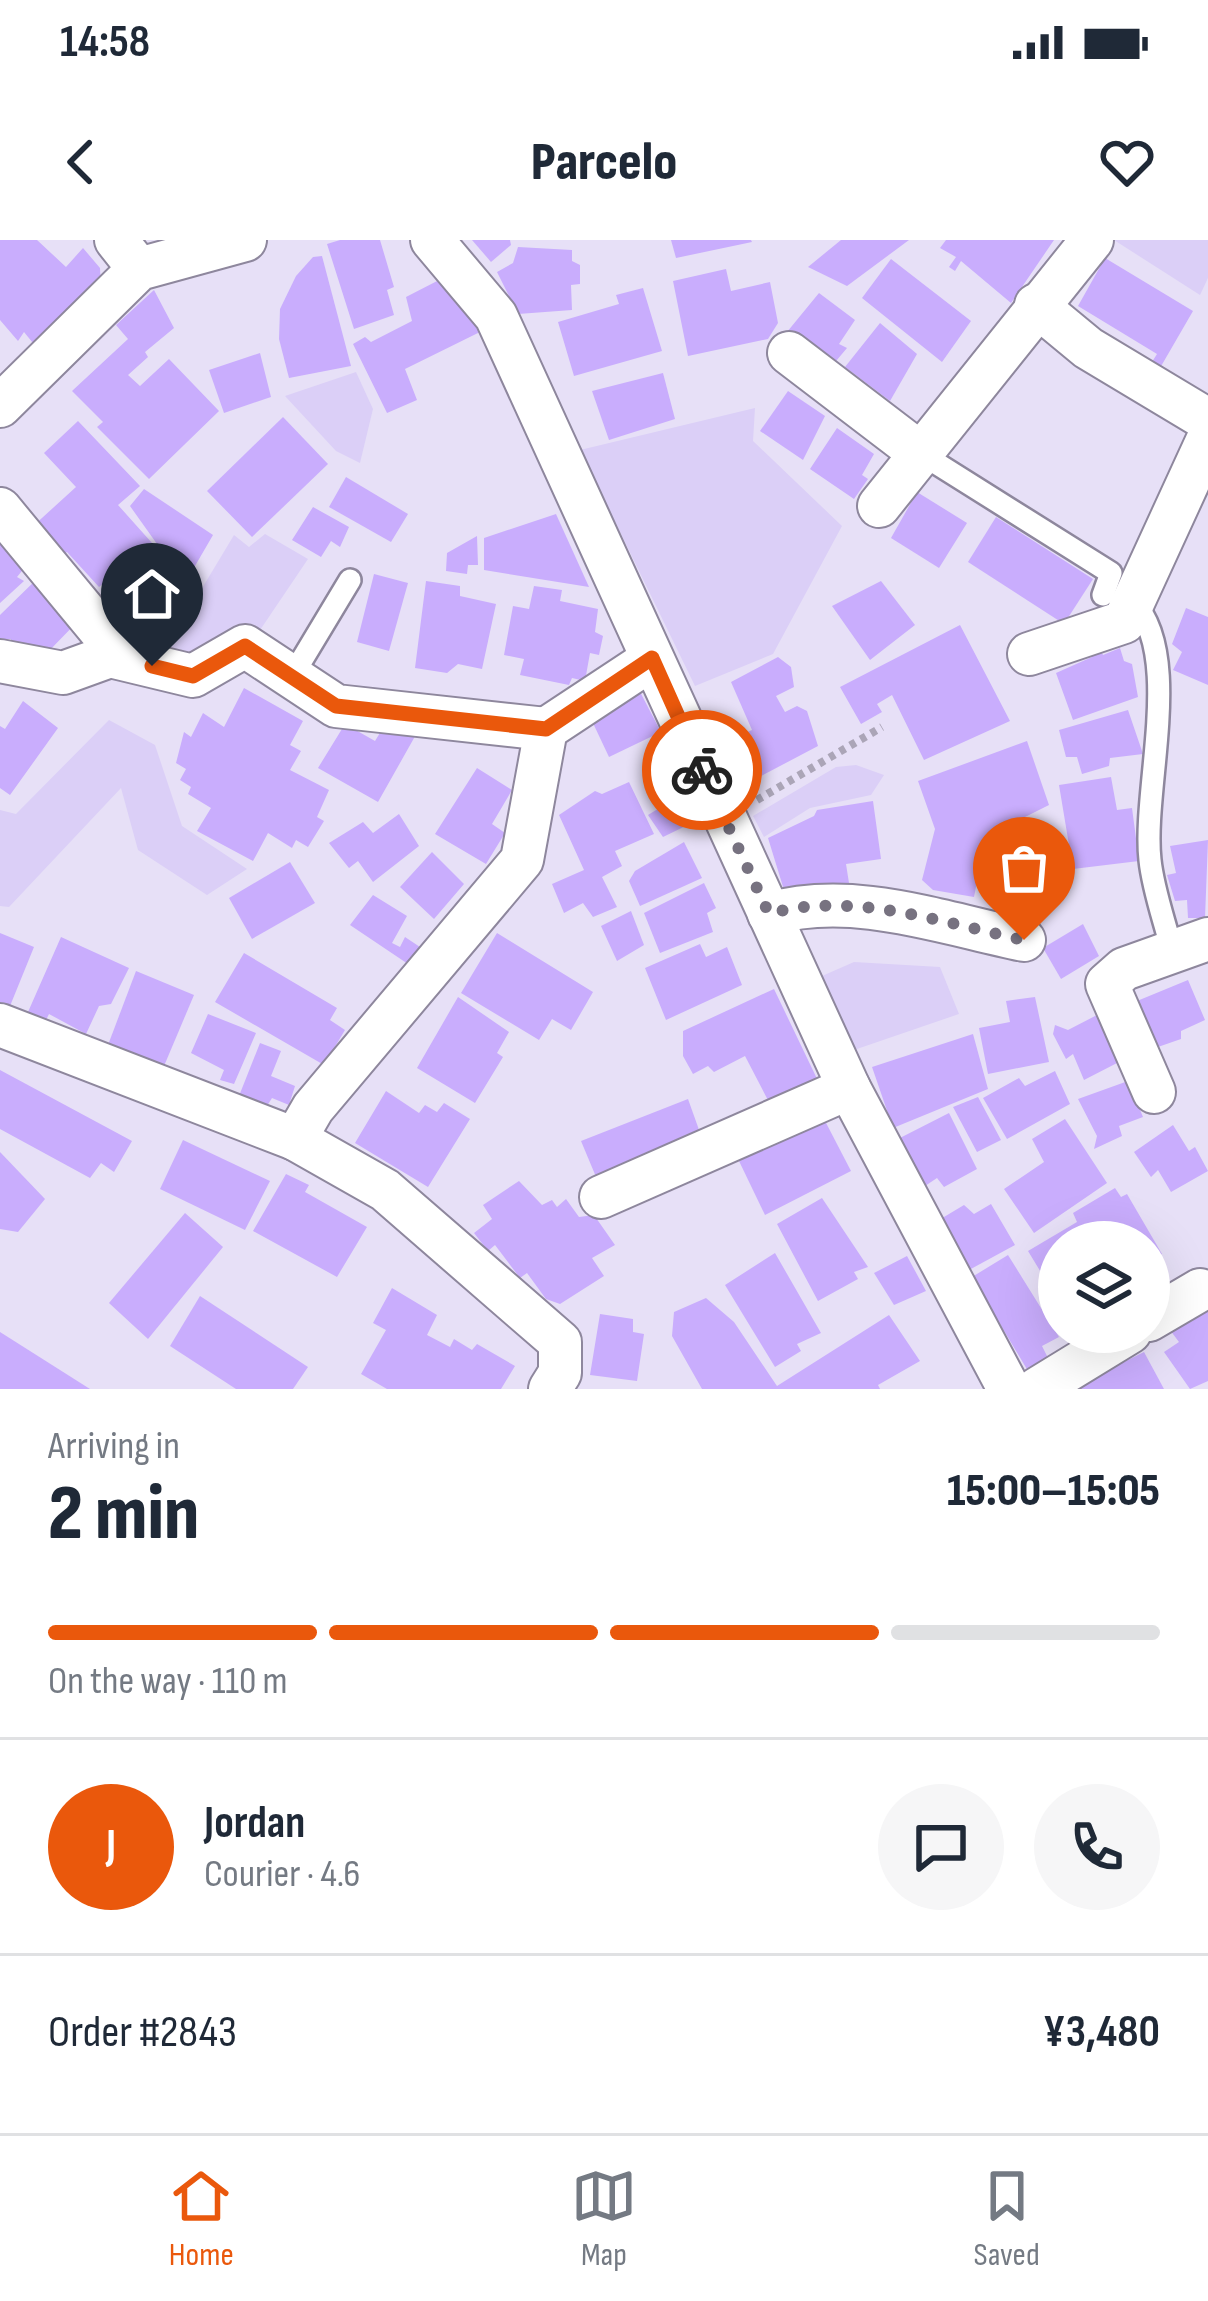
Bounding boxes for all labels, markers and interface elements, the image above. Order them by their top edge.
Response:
text: 14:58 [60,15,150,70]
icon: back [48,129,114,195]
icon: heart [1094,129,1160,195]
text: Parcelo [531,130,677,195]
pin [101,543,203,666]
icon: home [119,561,185,627]
courier [642,710,762,830]
icon: bike [669,737,735,803]
pin [973,817,1075,940]
icon: bag [991,835,1057,901]
map controls [1038,1221,1170,1353]
button: layers [1038,1221,1170,1353]
text: Arriving in [48,1423,180,1470]
text: 15:00–15:05 [947,1464,1160,1519]
text: 2 min [48,1468,199,1561]
text: On the way · 110 m [48,1658,288,1705]
button: chat [878,1784,1004,1910]
button: phone [1034,1784,1160,1910]
text: Jordan [204,1796,305,1851]
text: J [106,1819,116,1874]
text: Courier · 4.6 [204,1851,360,1898]
text: Order #2843 [48,2005,237,2060]
text: ¥3,480 [1043,2005,1160,2060]
tab: Home [168,2163,234,2275]
tab: Map [571,2163,637,2275]
tab: Saved [974,2163,1040,2275]

